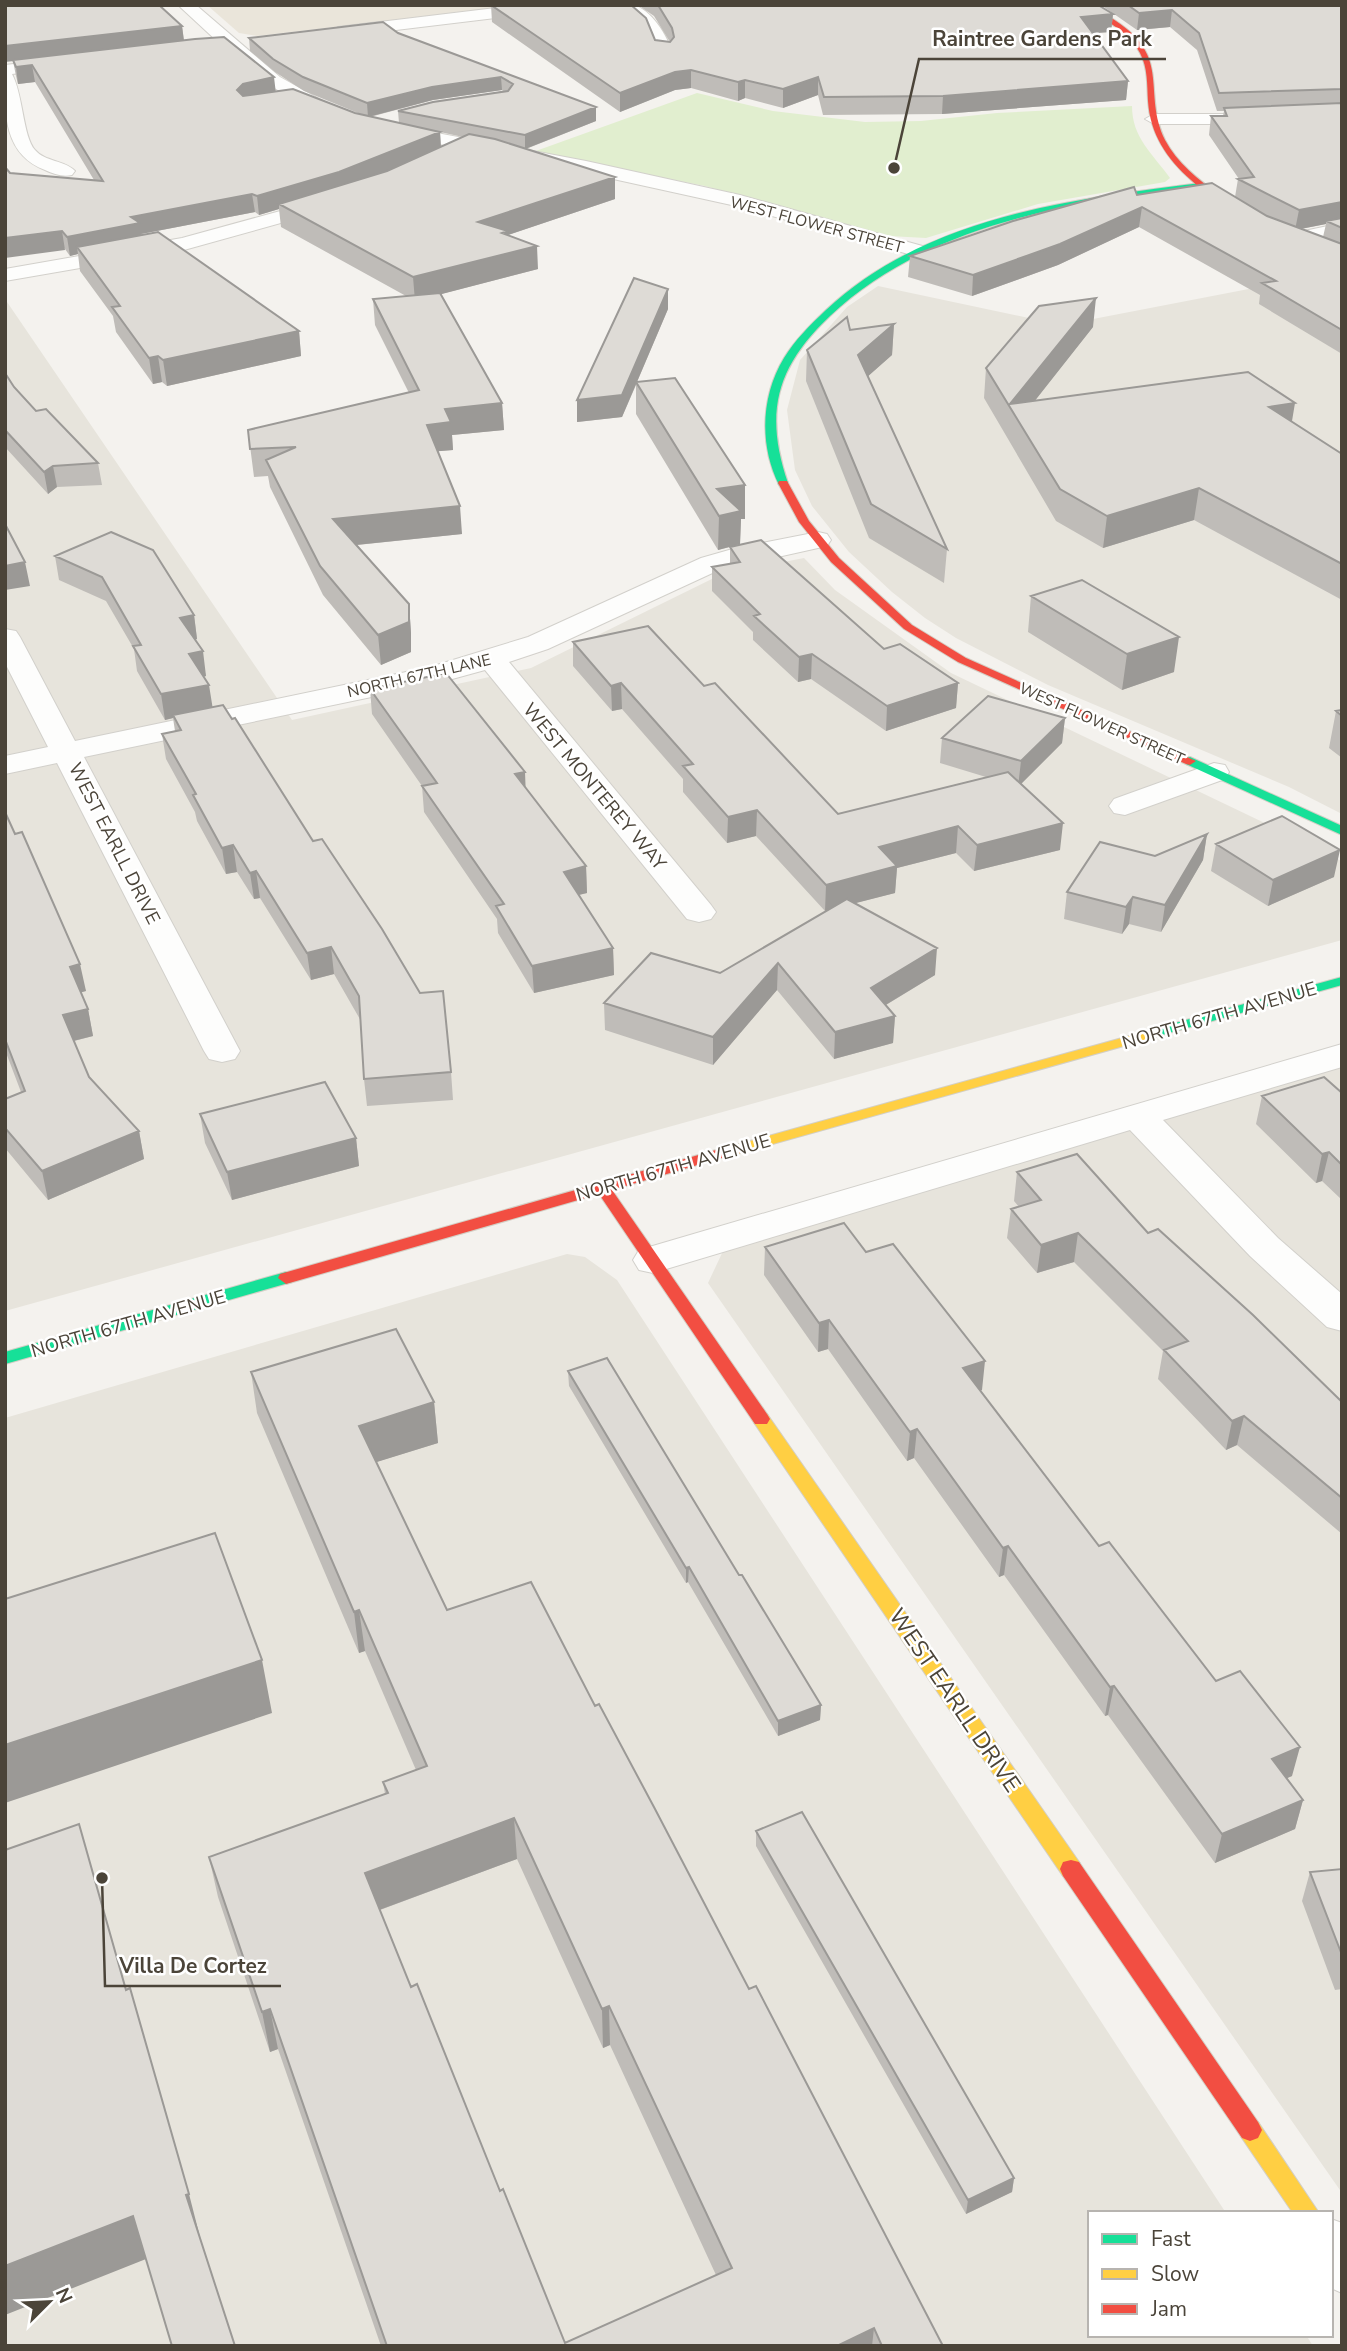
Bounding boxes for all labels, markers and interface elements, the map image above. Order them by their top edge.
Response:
callout: Raintree Gardens Park [919,17,1166,59]
text: Raintree Gardens Park [932,25,1152,53]
street label: WEST FLOWER STREET [728,191,906,259]
street label: NORTH 67TH LANE [345,649,493,703]
street label: WEST FLOWER STREET [1015,678,1188,770]
street label: WEST MONTEREY WAY [517,698,672,876]
street label: WEST EARLL DRIVE [62,758,166,929]
street label: NORTH 67TH AVENUE [1119,976,1320,1056]
street label: NORTH 67TH AVENUE [573,1128,774,1208]
street label: NORTH 67TH AVENUE [28,1284,229,1364]
street label: WEST EARLL DRIVE [881,1602,1028,1798]
callout: Villa De Cortez [105,1944,281,1986]
text: Villa De Cortez [118,1952,267,1980]
legend [1088,2211,1333,2337]
text: Fast [1151,2225,1191,2253]
text: Slow [1151,2260,1200,2288]
north arrow [14,2267,84,2337]
text: N [49,2284,78,2307]
text: Jam [1150,2295,1187,2323]

